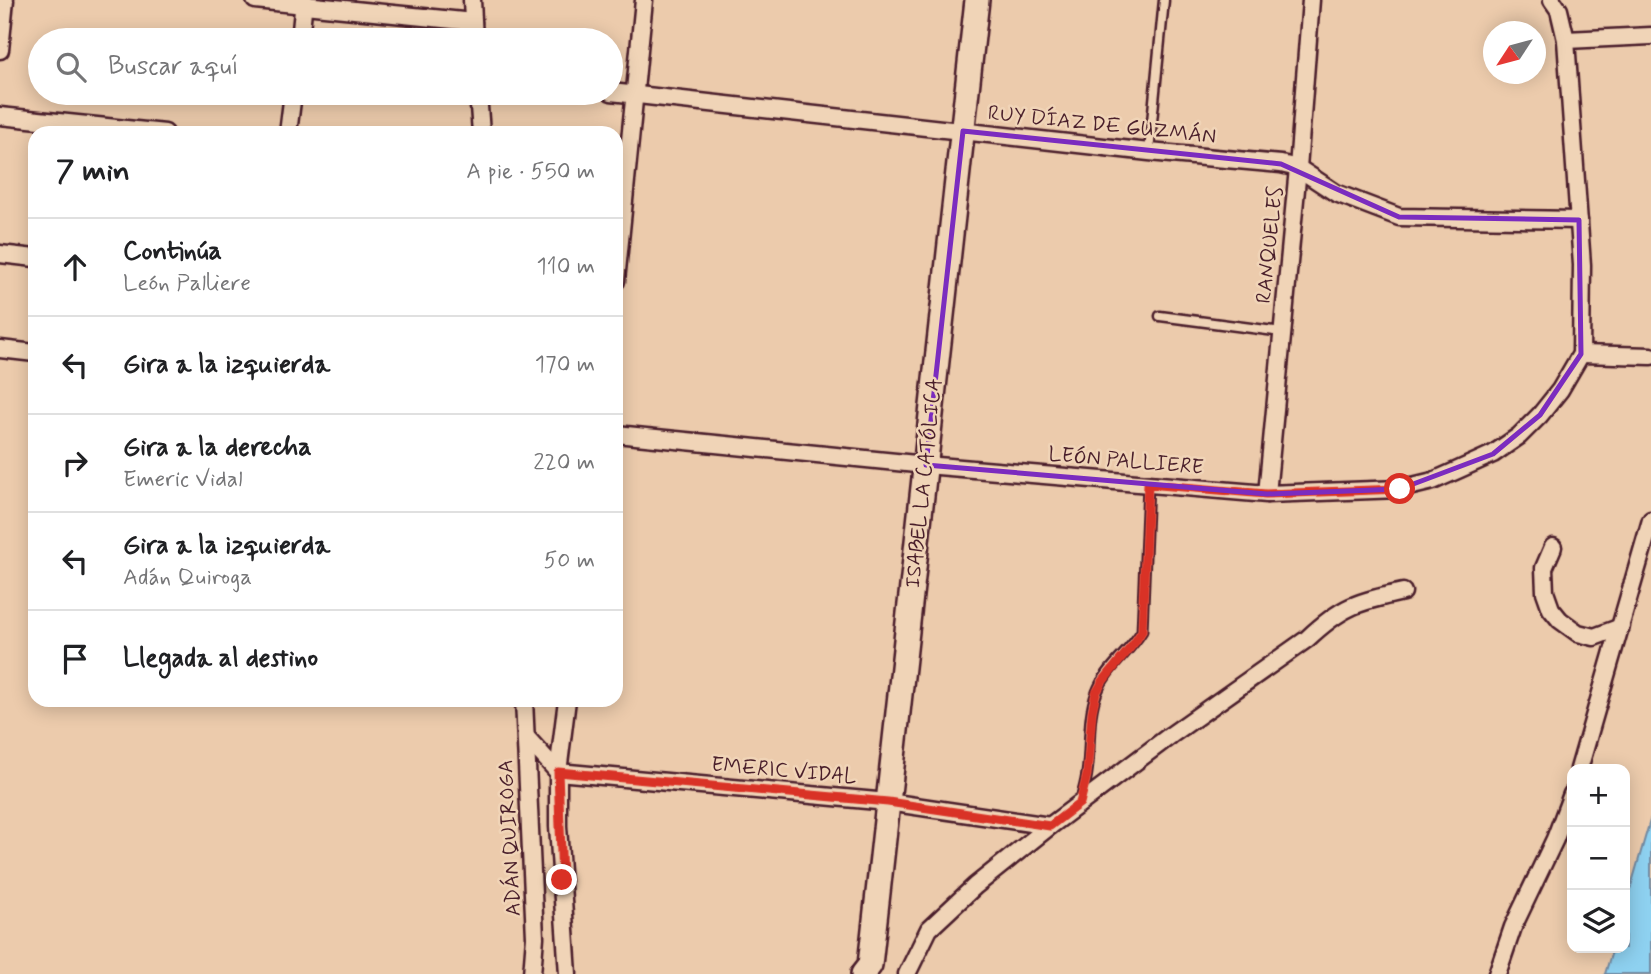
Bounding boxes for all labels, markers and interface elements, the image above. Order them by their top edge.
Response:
north arrow [1483,21,1546,84]
search box [28,28,623,105]
icon: search [52,48,90,86]
text: Buscar aquí [108,50,239,84]
street label: RUY DÍAZ DE GUZMÁN [986,99,1218,151]
text: 7 min [56,152,130,191]
text: A pie · 550 m [466,157,595,187]
street label: RANQUELES [1250,185,1290,305]
text: Continúa [123,235,222,269]
icon: ahead [56,248,94,286]
text: 110 m [536,252,595,282]
text: León Palliere [123,269,251,299]
icon: left [56,346,94,384]
text: Gira a la izquierda [123,348,330,382]
text: 170 m [535,350,595,380]
street label: ISABEL LA CATÓLICA [899,377,949,589]
text: Gira a la derecha [123,431,312,465]
street label: LEÓN PALLIERE [1047,440,1205,482]
icon: right [56,444,94,482]
text: 220 m [533,448,595,478]
text: Emeric Vidal [123,465,243,495]
route start [1384,473,1415,504]
text: Gira a la izquierda [123,529,330,563]
icon: left [56,542,94,580]
text: 50 m [544,546,595,576]
text: Adán Quiroga [123,563,252,593]
icon: arrive [56,640,94,678]
text: Llegada al destino [123,642,318,676]
street label: EMERIC VIDAL [710,751,858,791]
street label: ADÁN QUIROGA [492,759,528,917]
map controls [1567,764,1630,953]
button: + [1567,764,1630,827]
button: − [1567,827,1630,890]
route end [546,864,577,895]
button: layers [1567,890,1630,953]

